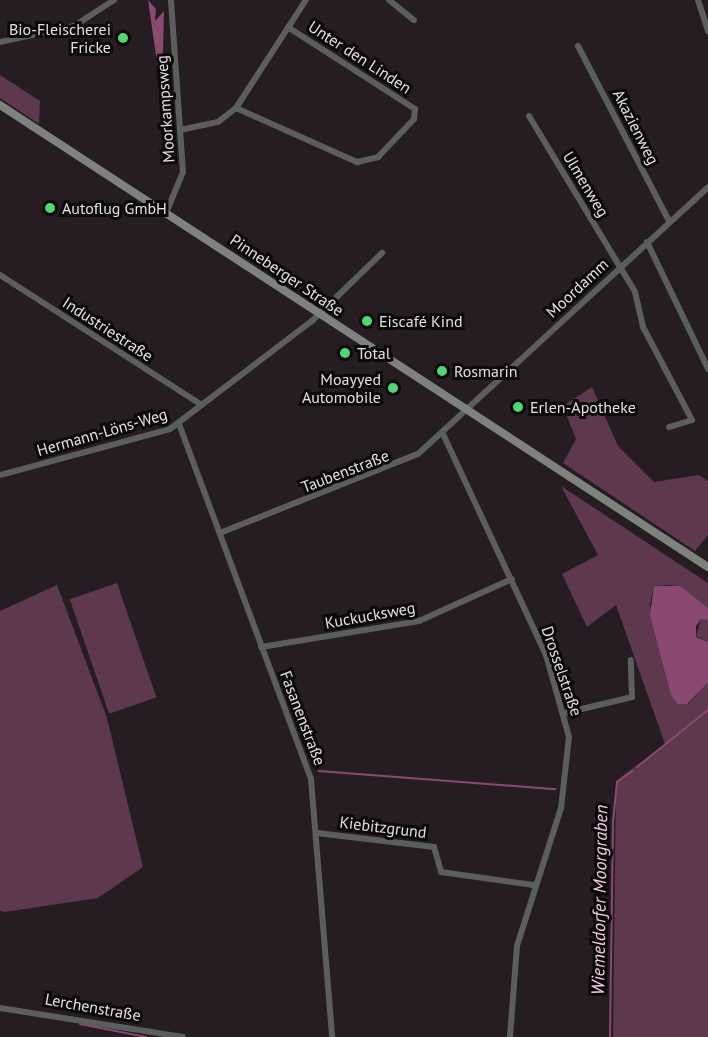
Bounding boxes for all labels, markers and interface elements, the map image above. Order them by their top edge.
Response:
street label: Unter den Linden [305,17,415,97]
place label: Bio-Fleischerei Fricke [9,19,111,57]
marker: Bio-Fleischerei Fricke [116,31,130,45]
street label: Moorkampsweg [152,55,178,163]
street label: Akazienweg [609,86,663,168]
street label: Ulmenweg [559,148,613,220]
place label: Autoflug GmbH [62,198,167,218]
marker: Autoflug GmbH [43,201,57,215]
street label: Pinneberger Straße [227,230,347,320]
street label: Moordamm [542,254,612,322]
street label: Industriestraße [59,293,157,365]
place label: Eiscafé Kind [379,311,462,331]
marker: Eiscafé Kind [360,314,374,328]
place label: Total [357,343,390,363]
marker: Total [338,346,352,360]
place label: Rosmarin [454,361,517,381]
marker: Rosmarin [435,364,449,378]
place label: Moayyed Automobile [302,369,381,407]
marker: Moayyed Automobile [386,381,400,395]
place label: Erlen-Apotheke [530,397,636,417]
marker: Erlen-Apotheke [511,400,525,414]
street label: Hermann-Löns-Weg [35,404,169,460]
street label: Taubenstraße [298,445,392,497]
street label: Kuckucksweg [323,598,417,632]
street label: Drosselstraße [538,623,586,719]
street label: Fasanenstraße [276,668,330,768]
water label: Wiemeldorfer Moorgraben [588,805,612,995]
street label: Kiebitzgrund [338,812,428,842]
street label: Lerchenstraße [44,989,142,1025]

